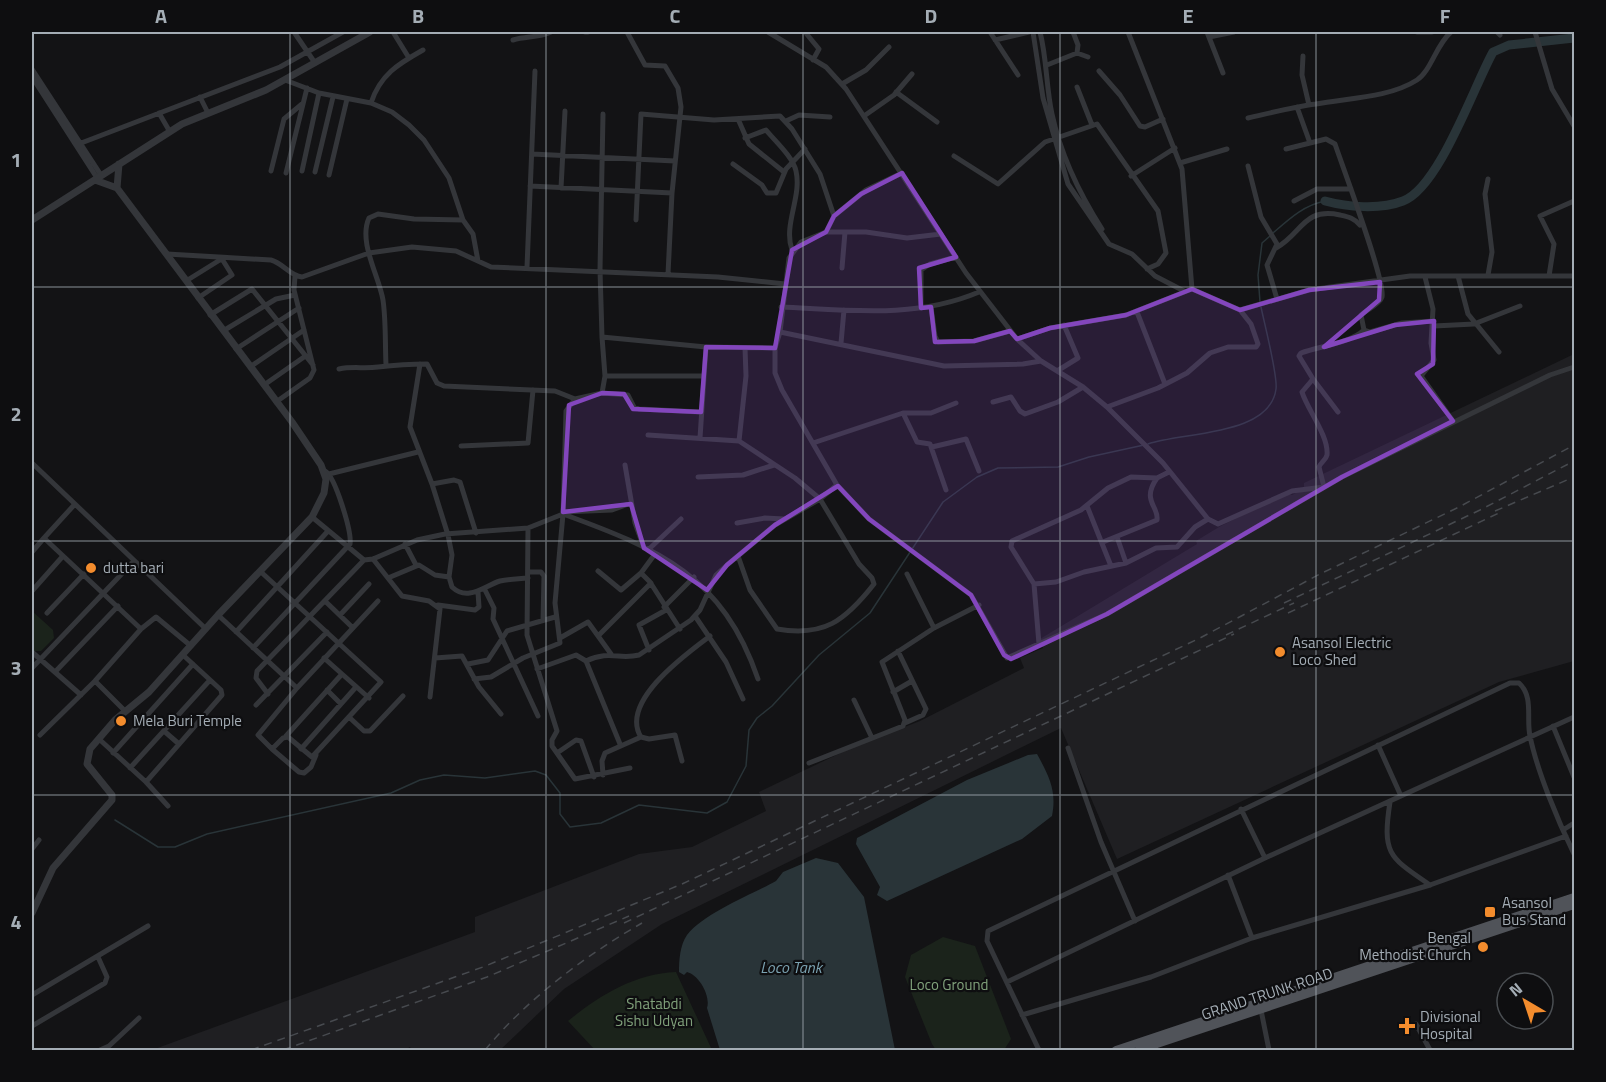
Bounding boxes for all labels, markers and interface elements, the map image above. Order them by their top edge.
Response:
text: A [155,0,167,31]
text: B [412,0,424,31]
text: C [670,0,681,31]
text: D [925,0,937,31]
text: E [1182,0,1194,31]
text: F [1440,0,1451,31]
text: 1 [10,144,22,175]
text: 2 [10,398,22,429]
place label: dutta bari [103,556,164,579]
marker: dutta bari [84,561,98,575]
place label: Asansol Electric Loco Shed [1292,631,1391,671]
marker: Asansol Electric Loco Shed [1273,645,1287,659]
text: 3 [10,652,22,683]
place label: Mela Buri Temple [133,709,242,732]
marker: Mela Buri Temple [114,714,128,728]
place label: Asansol Bus Stand [1502,891,1566,931]
marker: Asansol Bus Stand [1483,905,1497,919]
text: 4 [10,906,22,937]
place label: Bengal Methodist Church [1359,926,1471,966]
marker: Bengal Methodist Church [1476,940,1490,954]
water label: Loco Tank [760,955,824,979]
street label: GRAND TRUNK ROAD [1198,961,1335,1026]
north arrow [1495,971,1555,1031]
park label: Loco Ground [910,973,988,996]
text: N [1504,977,1527,1002]
park label: Shatabdi Sishu Udyan [615,992,693,1032]
place label: Divisional Hospital [1420,1005,1481,1045]
marker: Divisional Hospital [1398,1017,1416,1035]

